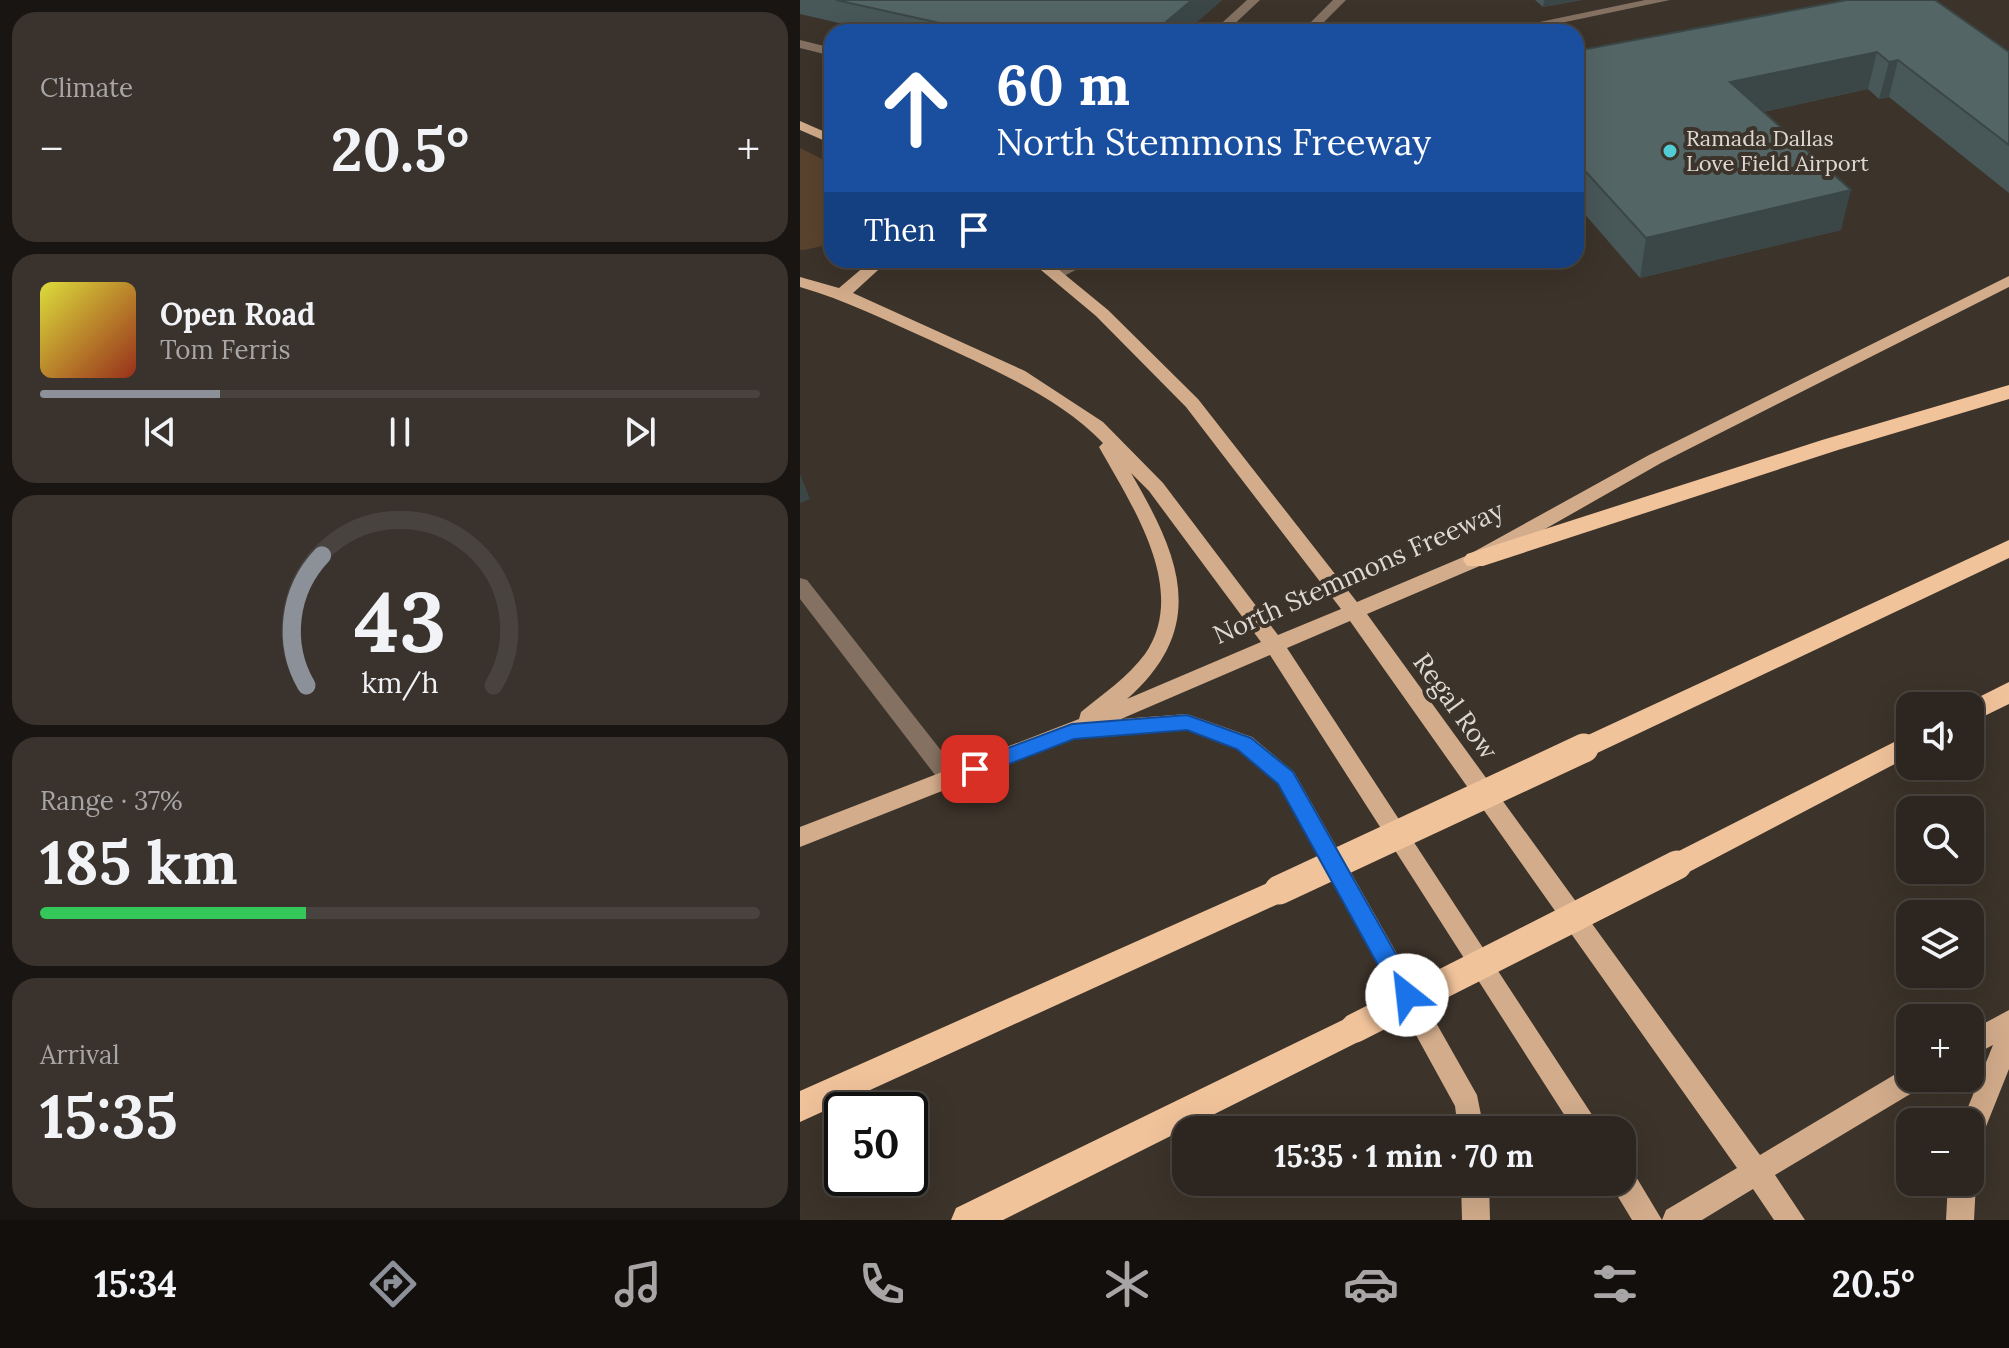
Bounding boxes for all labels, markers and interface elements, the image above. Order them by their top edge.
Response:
text: 60 m [996,49,1130,120]
icon: ahead [864,56,968,160]
text: Climate [40,71,133,104]
text: 20.5° [331,111,469,187]
text: North Stemmons Freeway [996,119,1431,165]
text: − [40,121,63,177]
text: + [737,121,760,177]
place label: Ramada Dallas Love Field Airport [1686,124,1869,177]
marker: Ramada Dallas Love Field Airport [1661,142,1679,160]
icon: arrive [952,208,996,252]
text: Then [864,211,936,249]
text: Open Road [160,295,315,333]
text: Tom Ferris [160,333,290,366]
icon: previous [138,410,182,454]
icon: pause [378,410,422,454]
icon: next [618,410,662,454]
street label: North Stemmons Freeway [1208,493,1509,651]
text: 43 [354,568,446,675]
street label: Regal Row [1406,646,1506,766]
text: km/h [361,664,439,701]
map controls [1896,692,1984,1196]
button: sound [1896,692,1984,780]
pin [941,735,1009,803]
icon: arrive [953,747,997,791]
text: Range · 37% [40,784,183,817]
button: search [1896,796,1984,884]
text: 185 km [40,824,238,900]
button: layers [1896,900,1984,988]
position arrow [1365,953,1449,1037]
button: + [1896,1004,1984,1092]
text: Arrival [40,1038,119,1071]
text: 15:35 [40,1078,178,1154]
speed limit sign: 50 [824,1092,928,1196]
button: − [1896,1108,1984,1196]
text: 15:35 · 1 min · 70 m [1274,1137,1534,1175]
icon: directions [365,1256,421,1312]
icon: music [610,1256,666,1312]
icon: phone [854,1256,910,1312]
icon: climate [1099,1256,1155,1312]
icon: car [1343,1256,1399,1312]
icon: filters [1587,1256,1643,1312]
text: 15:34 [94,1261,177,1307]
text: 20.5° [1832,1261,1915,1307]

